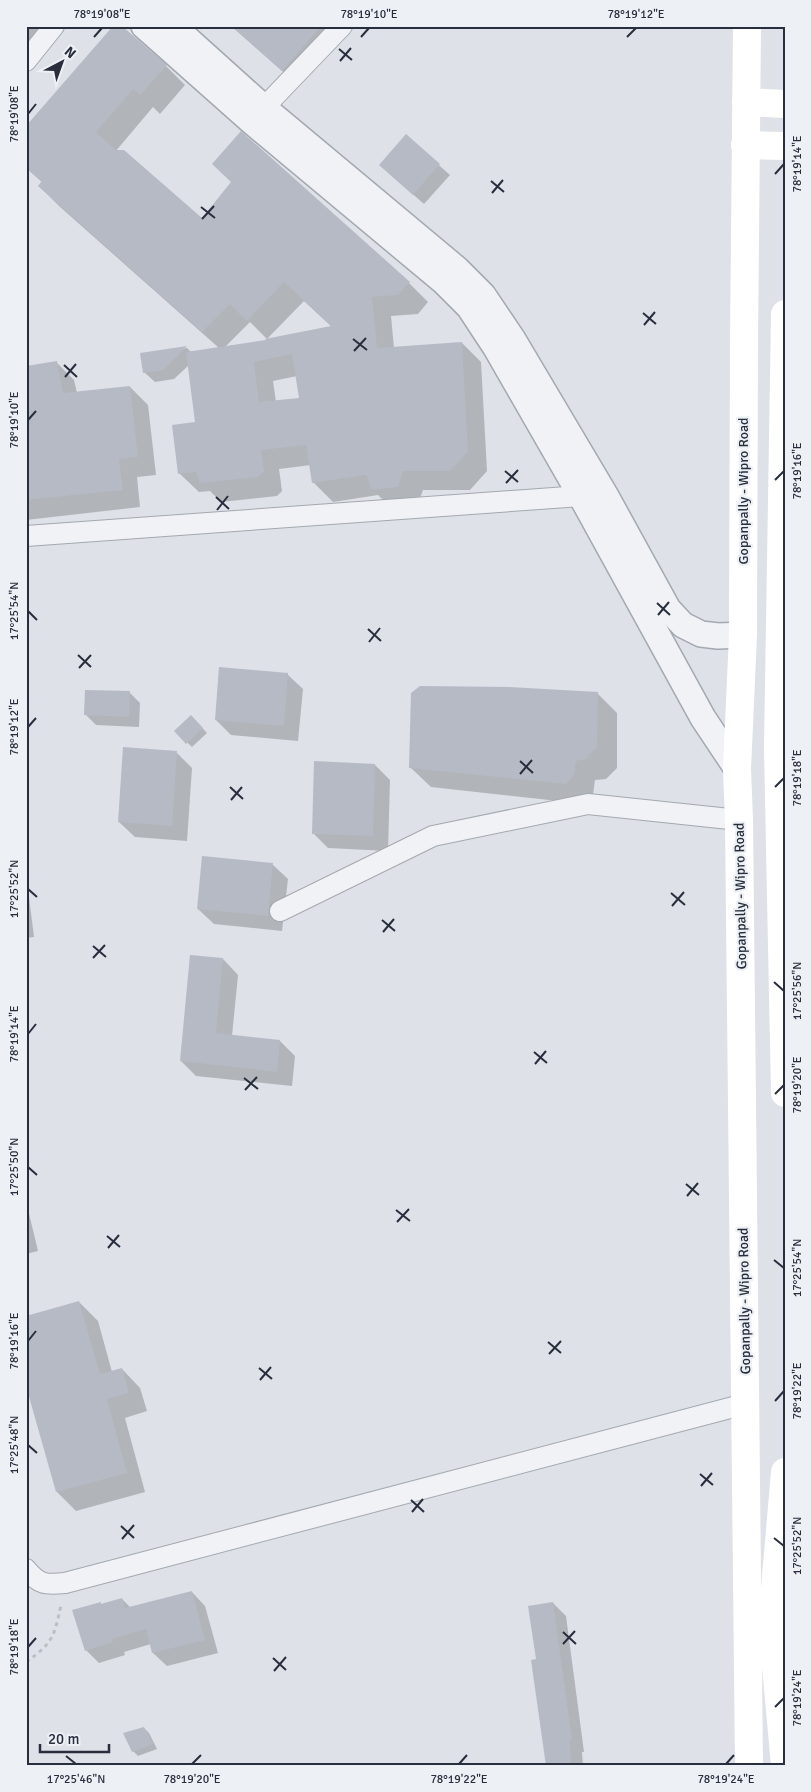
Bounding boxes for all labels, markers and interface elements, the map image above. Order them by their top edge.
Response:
text: 78°19'08"E [73,7,131,22]
text: 78°19'10"E [340,7,398,22]
text: 78°19'12"E [607,7,665,22]
north arrow [38,38,88,88]
text: N [61,43,79,62]
text: 78°19'08"E [7,85,22,143]
text: 78°19'14"E [790,135,805,193]
text: 78°19'10"E [7,391,22,449]
street label: Gopanpally - Wipro Road [735,418,752,564]
text: 78°19'16"E [790,442,805,500]
text: 17°25'54"N [7,582,22,640]
text: 78°19'12"E [7,698,22,756]
text: 78°19'18"E [790,749,805,807]
street label: Gopanpally - Wipro Road [731,822,750,970]
text: 17°25'52"N [7,860,22,918]
text: 17°25'56"N [790,962,805,1020]
text: 78°19'14"E [7,1005,22,1063]
text: 78°19'20"E [790,1056,805,1114]
text: 17°25'50"N [7,1138,22,1196]
street label: Gopanpally - Wipro Road [735,1227,754,1375]
text: 17°25'54"N [790,1239,805,1297]
text: 78°19'16"E [7,1312,22,1370]
text: 78°19'22"E [790,1362,805,1420]
text: 17°25'48"N [7,1416,22,1474]
text: 17°25'52"N [790,1517,805,1575]
text: 78°19'18"E [7,1618,22,1676]
text: 78°19'24"E [790,1669,805,1727]
scale bar [40,1722,109,1754]
text: 20 m [48,1730,79,1748]
text: 17°25'46"N [47,1772,105,1787]
text: 78°19'20"E [163,1772,221,1787]
text: 78°19'22"E [430,1772,488,1787]
text: 78°19'24"E [697,1772,755,1787]

